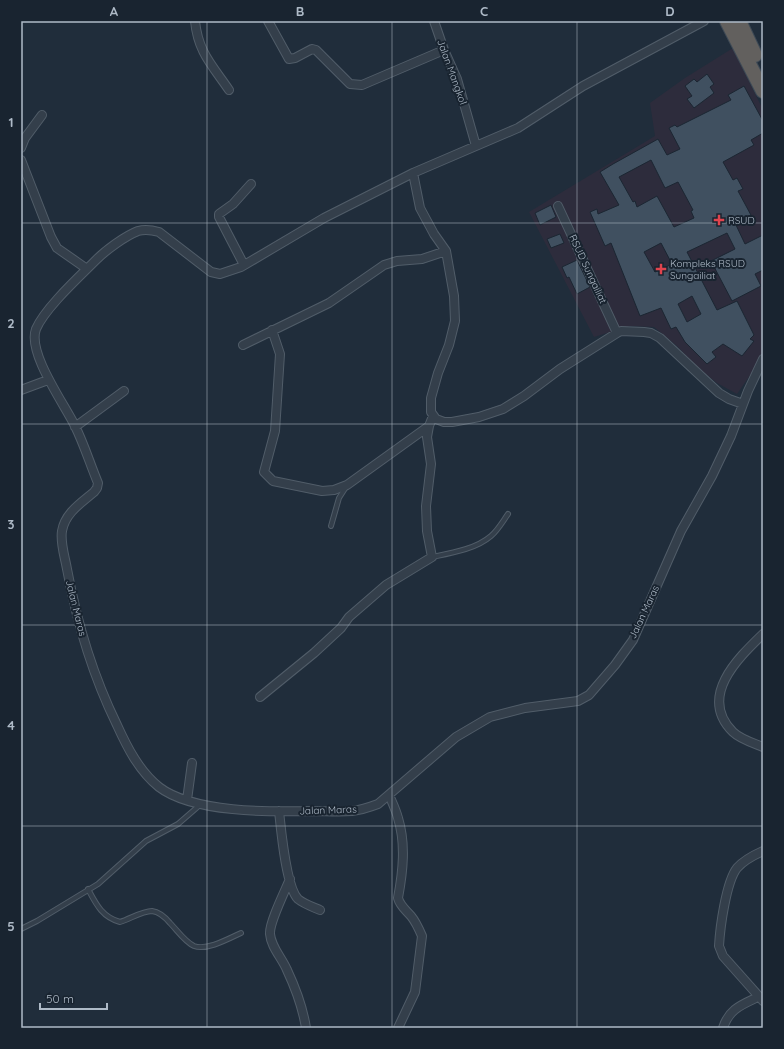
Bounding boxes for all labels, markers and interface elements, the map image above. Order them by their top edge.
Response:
text: A [110,3,119,19]
text: B [296,3,304,19]
text: C [480,3,488,19]
text: D [665,3,675,19]
street label: Jalan Mangkol [434,38,470,106]
text: 1 [8,114,14,130]
marker: RSUD [713,214,725,226]
place label: RSUD [728,214,755,227]
street label: RSUD Sungailiat [566,232,610,306]
place label: Kompleks RSUD Sungailiat [670,257,745,282]
marker: Kompleks RSUD Sungailiat [655,263,667,275]
text: 2 [7,315,15,331]
text: 3 [8,516,15,532]
street label: Jalan Maras [63,579,89,638]
street label: Jalan Maras [626,583,662,641]
text: 4 [7,717,15,733]
street label: Jalan Maras [299,802,357,817]
text: 5 [7,918,15,934]
scale bar [40,985,107,1011]
text: 50 m [46,991,74,1006]

